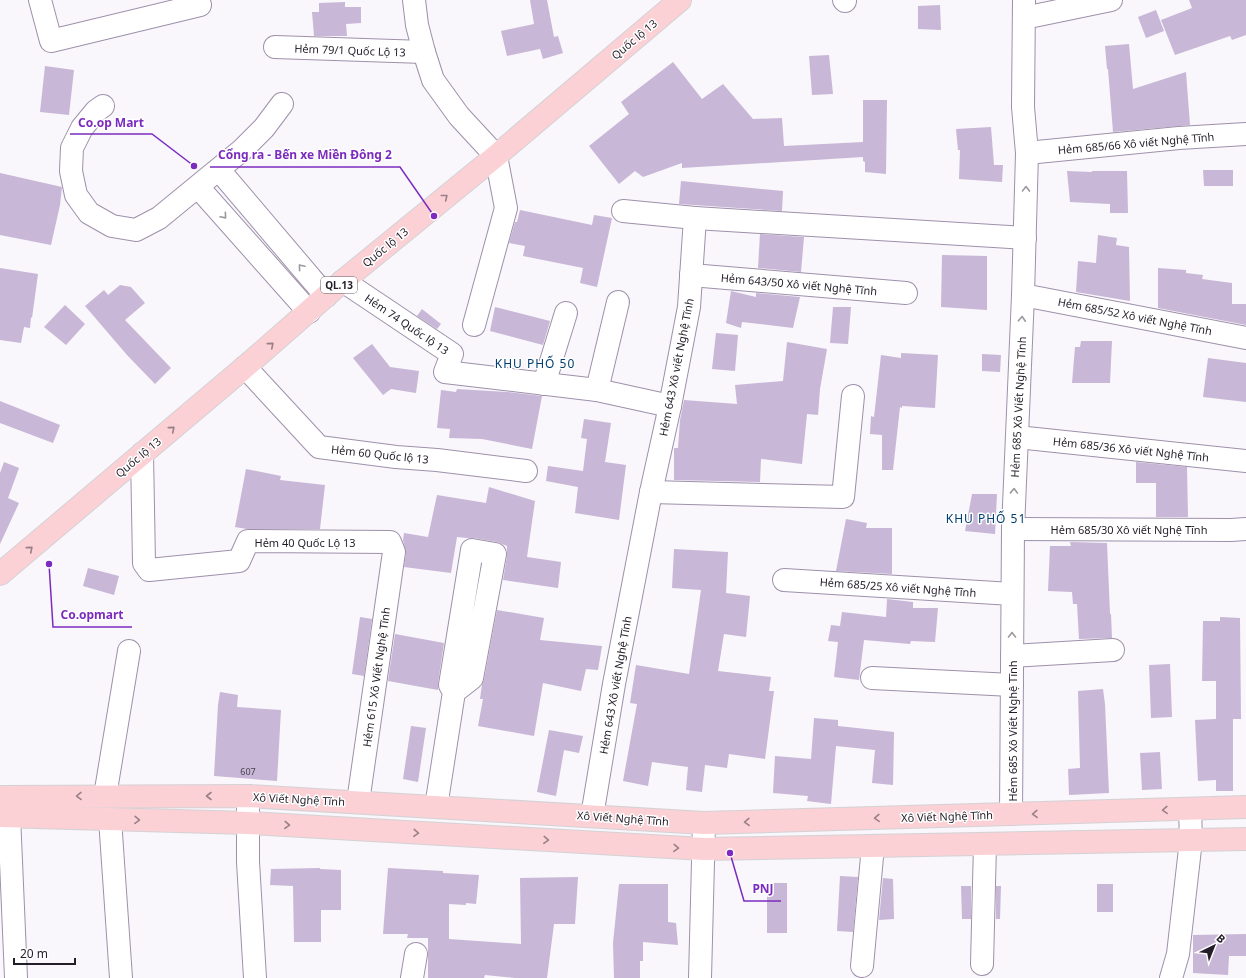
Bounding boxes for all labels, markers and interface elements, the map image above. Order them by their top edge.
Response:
street label: Quốc lộ 13 [608,16,660,62]
street label: Hẻm 79/1 Quốc Lộ 13 [294,41,406,59]
callout: Co.op Mart [70,110,152,134]
text: Co.op Mart [78,114,144,131]
street label: Hẻm 685/66 Xô viết Nghệ Tĩnh [1057,129,1215,157]
callout: Cổng ra - Bến xe Miền Đông 2 [210,143,400,167]
text: Cổng ra - Bến xe Miền Đông 2 [218,146,392,163]
one-way arrow [1022,186,1030,192]
one-way arrow [440,195,448,202]
one-way arrow [220,211,227,219]
street label: Quốc lộ 13 [359,224,411,270]
one-way arrow [298,264,305,271]
street label: Hẻm 643/50 Xô viết Nghệ Tĩnh [720,270,878,298]
road number: QL.13 [321,277,357,293]
street label: Hẻm 74 Quốc lộ 13 [362,290,452,358]
street label: Hẻm 685/52 Xô viết Nghệ Tĩnh [1057,294,1213,338]
street label: Hẻm 643 Xô viết Nghệ Tĩnh [655,297,697,437]
one-way arrow [1018,316,1026,322]
street label: Hẻm 685 Xô Viết Nghệ Tĩnh [1007,336,1029,478]
one-way arrow [266,342,274,349]
district label: KHU PHỐ 50 [495,355,575,372]
one-way arrow [167,426,174,433]
street label: Hẻm 685/36 Xô viết Nghệ Tĩnh [1052,433,1210,465]
street label: Quốc lộ 13 [112,434,164,480]
street label: Hẻm 60 Quốc lộ 13 [330,441,430,467]
one-way arrow [1010,488,1019,494]
district label: KHU PHỐ 51 [946,510,1026,527]
street label: Hẻm 685/30 Xô viết Nghệ Tĩnh [1051,522,1207,537]
street label: Hẻm 40 Quốc Lộ 13 [255,535,356,550]
one-way arrow [25,546,32,553]
street label: Hẻm 685/25 Xô viết Nghệ Tĩnh [819,574,977,600]
callout: Co.opmart [53,603,132,627]
text: Co.opmart [60,606,124,623]
street label: Hẻm 615 Xô Viết Nghệ Tĩnh [359,606,393,748]
street label: Hẻm 643 Xô viết Nghệ Tĩnh [595,615,635,755]
one-way arrow [1008,632,1016,638]
street label: Hẻm 685 Xô Viết Nghệ Tĩnh [1005,660,1020,802]
house number: 607 [240,765,256,778]
street label: Xô Viết Nghệ Tĩnh [253,789,345,809]
one-way arrow [76,792,82,800]
one-way arrow [206,792,212,800]
one-way arrow [1162,806,1168,814]
street label: Xô Viết Nghệ Tĩnh [577,807,669,829]
street label: Xô Viết Nghệ Tĩnh [901,807,993,825]
one-way arrow [1032,809,1038,818]
one-way arrow [874,814,880,822]
one-way arrow [134,816,140,824]
one-way arrow [744,818,750,826]
one-way arrow [284,821,290,830]
one-way arrow [413,828,419,837]
one-way arrow [543,836,549,845]
one-way arrow [673,843,679,852]
callout: PNJ [744,877,781,901]
text: PNJ [752,880,774,897]
north arrow [1194,926,1234,966]
text: B [1213,930,1229,946]
scale bar [14,940,75,966]
text: 20 m [20,945,48,962]

